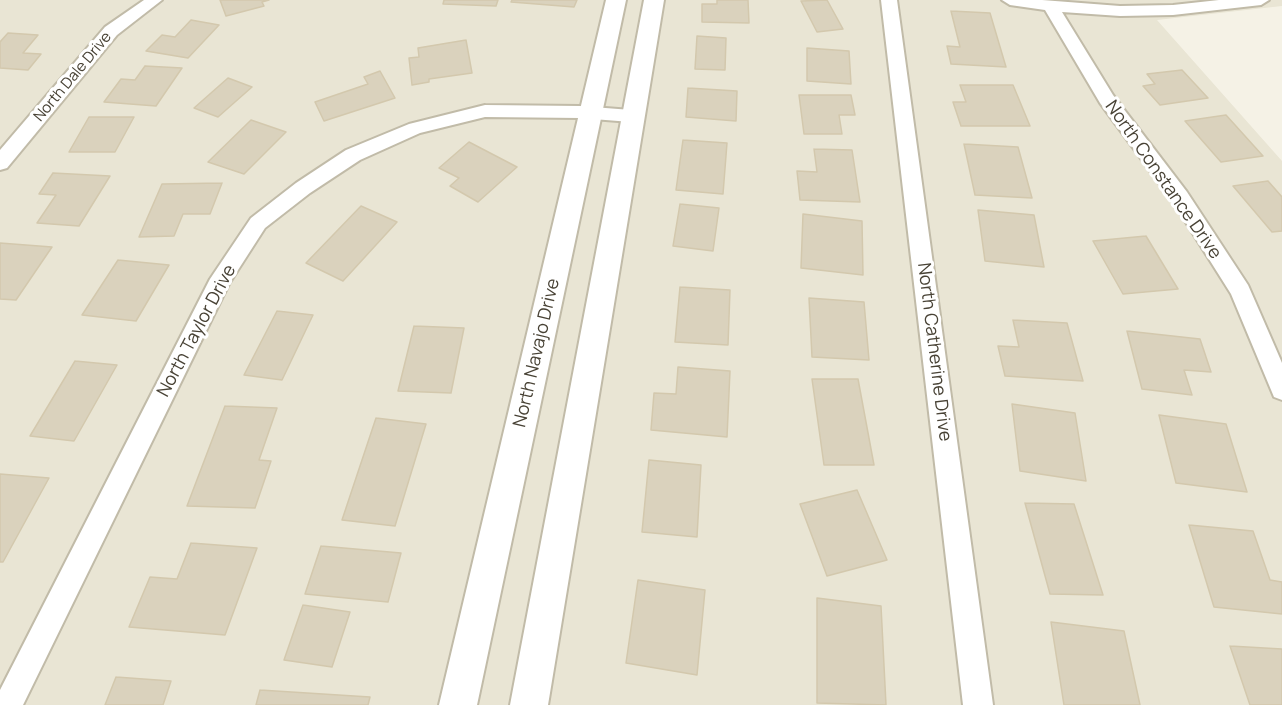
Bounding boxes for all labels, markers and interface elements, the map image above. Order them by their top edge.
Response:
street label: North Dale Drive [30,29,116,125]
street label: North Constance Drive [1100,97,1226,263]
street label: North Taylor Drive [153,261,241,401]
street label: North Catherine Drive [912,261,956,443]
street label: North Navajo Drive [509,276,565,430]

